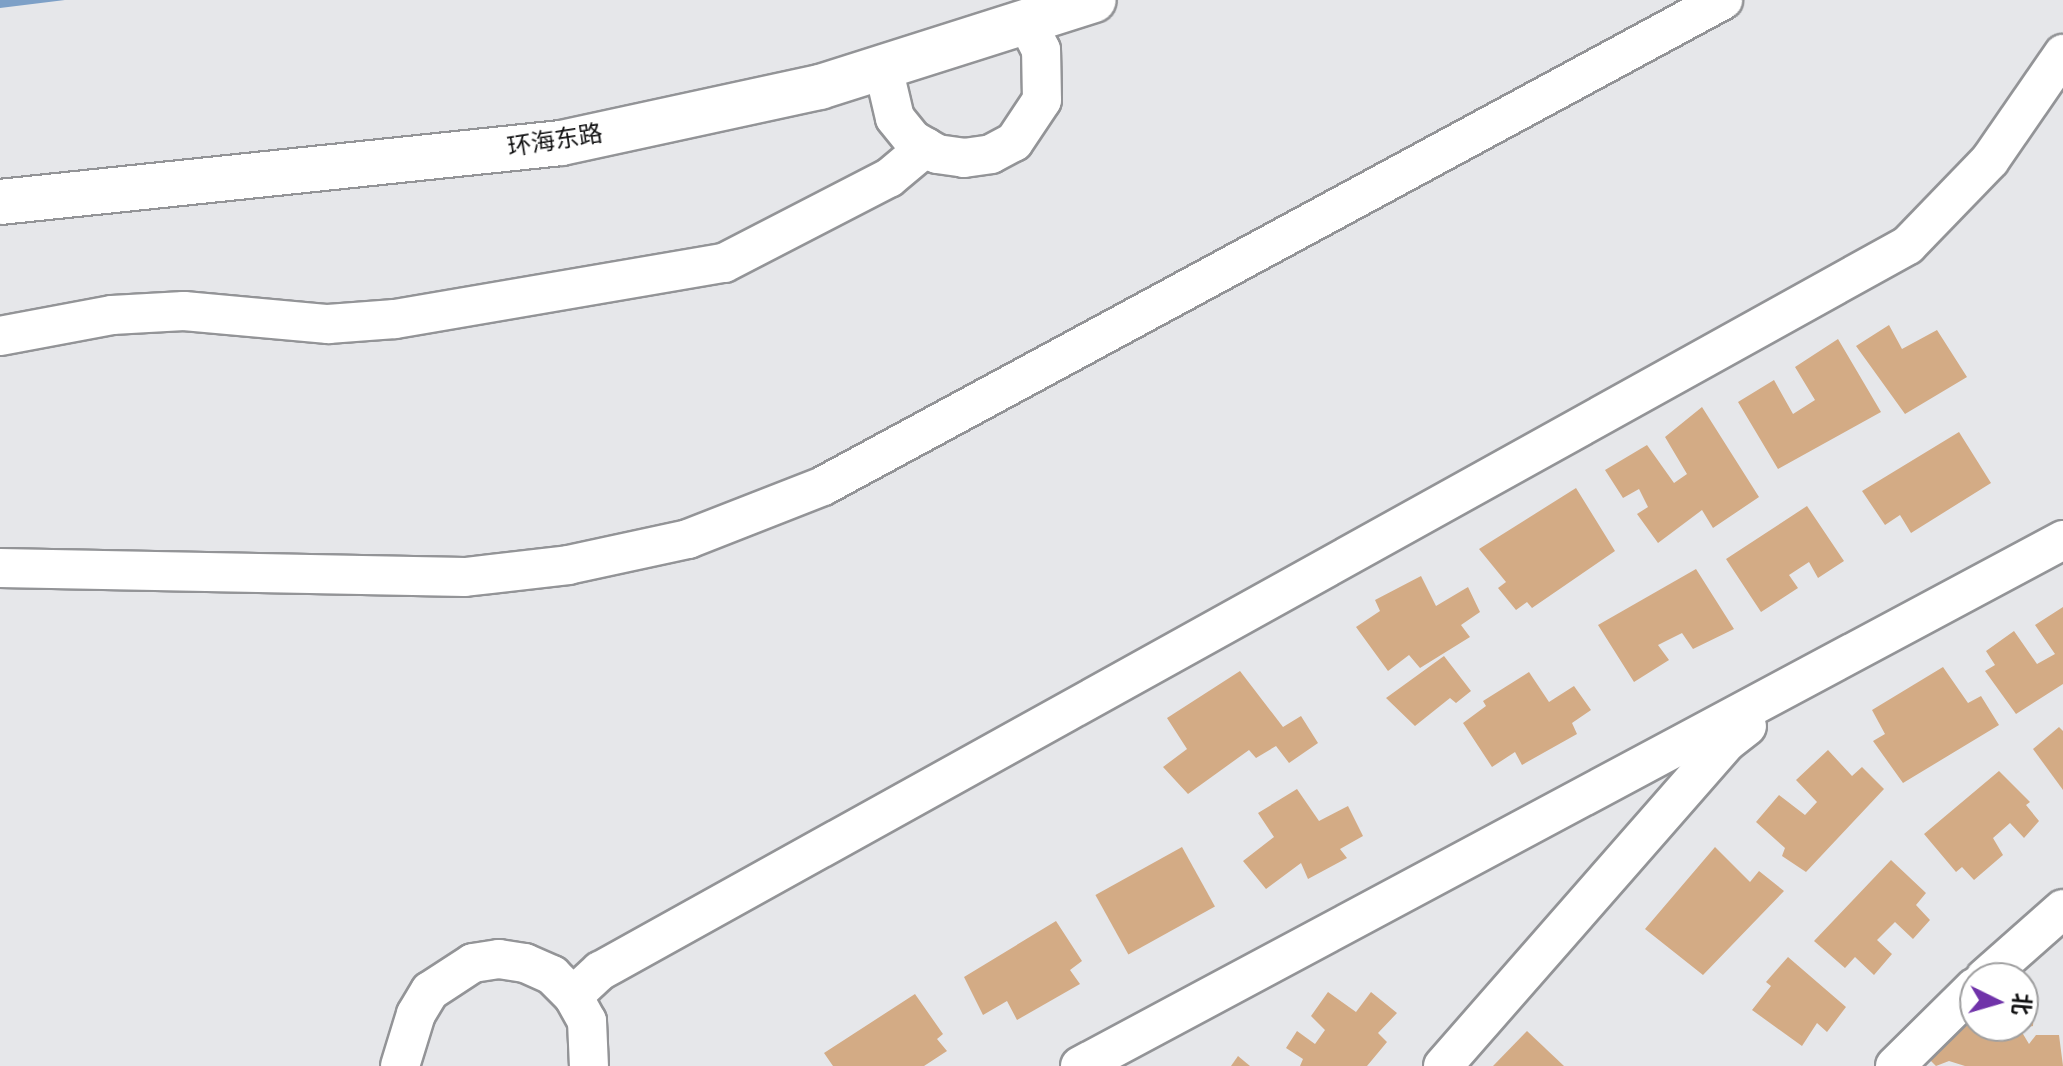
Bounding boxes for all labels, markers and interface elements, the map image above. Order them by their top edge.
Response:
street label: 环海东路 [505,119,605,163]
north arrow [1959,962,2039,1042]
text: 北 [2007,992,2036,1016]

